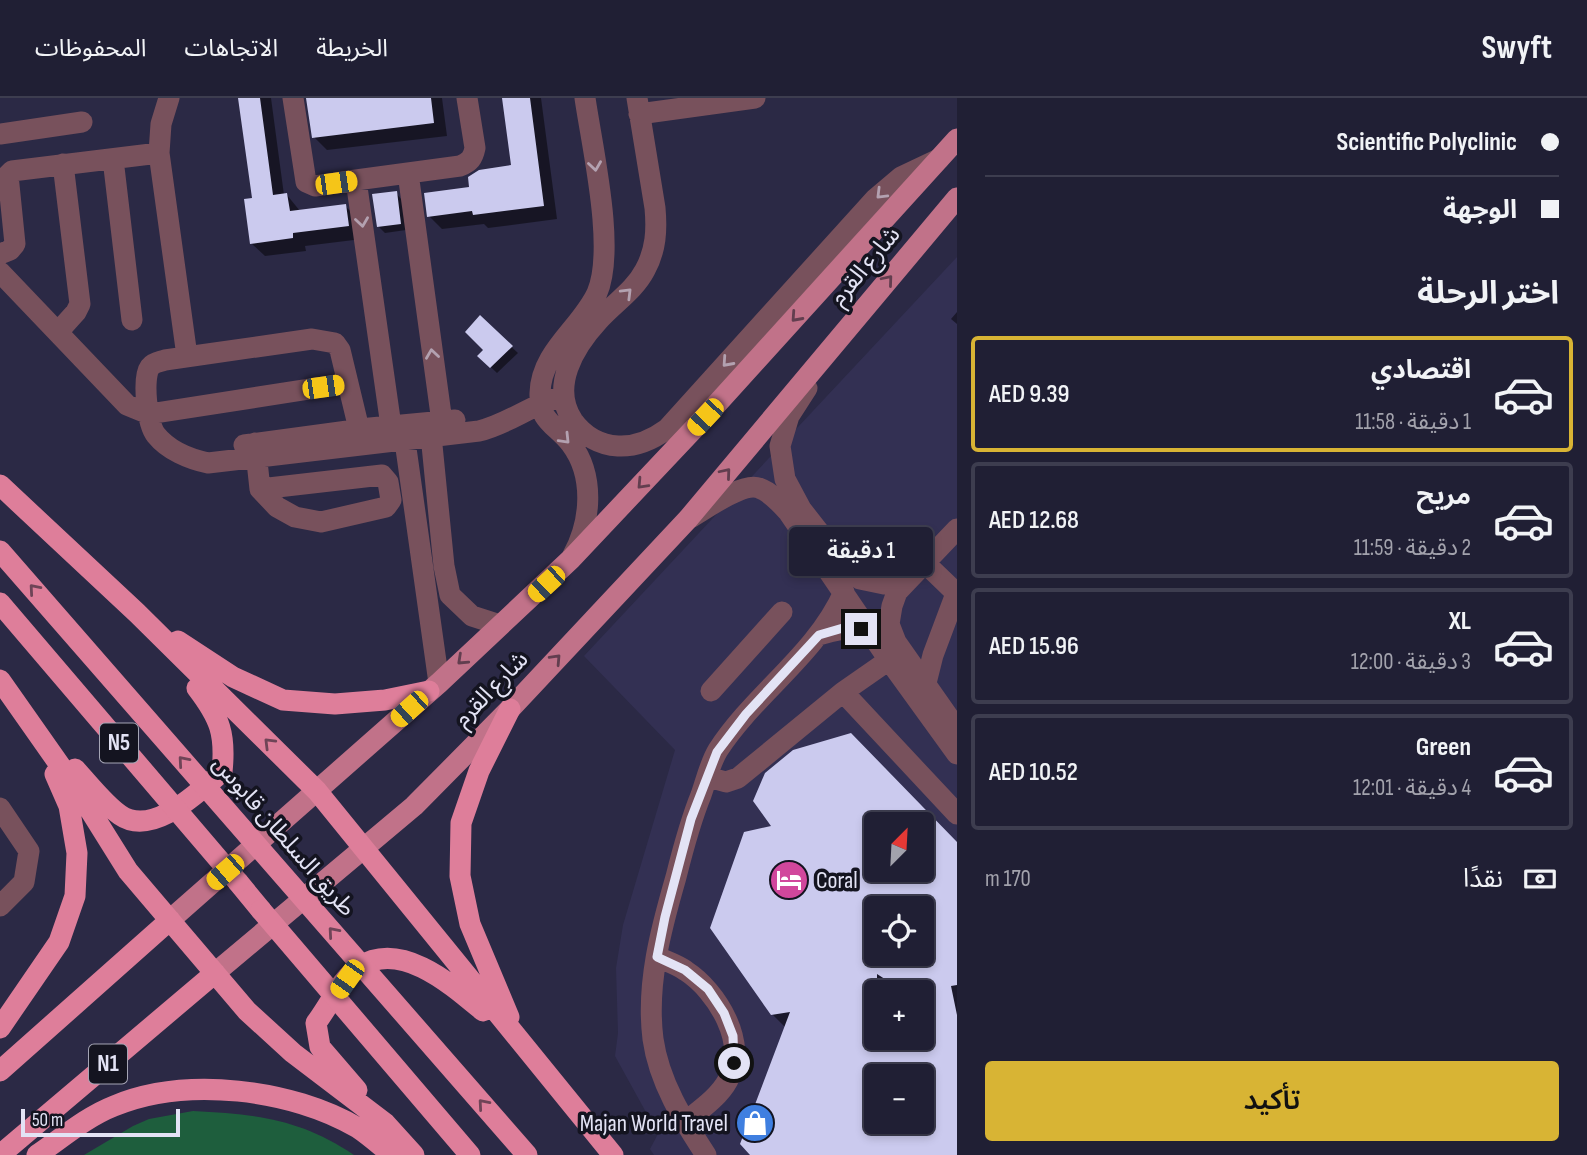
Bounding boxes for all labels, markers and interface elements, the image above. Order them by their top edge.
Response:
text: Swyft [1481,28,1552,68]
text: المحفوظات [35,34,146,63]
text: الاتجاهات [184,34,278,63]
text: الخريطة [316,34,388,63]
text: Scientific Polyclinic [1337,127,1517,158]
one-way arrow [587,160,602,171]
car [314,170,359,196]
one-way arrow [877,186,889,198]
text: الوجهة [1443,195,1517,226]
one-way arrow [355,216,370,227]
street label: شارع القرم [823,220,909,313]
text: اختر الرحلة [1417,274,1559,313]
one-way arrow [880,275,892,288]
one-way arrow [619,288,632,301]
one-way arrow [792,309,804,322]
one-way arrow [425,348,440,360]
one-way arrow [723,353,736,366]
text: اقتصادي [1371,355,1471,386]
icon: car [1492,363,1555,426]
car [301,374,346,400]
text: AED 9.39 [989,379,1070,410]
car [683,394,728,440]
text: 1 دقيقة · 11:58 [1355,408,1471,436]
one-way arrow [556,430,569,443]
one-way arrow [718,468,730,481]
one-way arrow [638,476,651,489]
text: مريح [1416,481,1471,512]
icon: car [1492,489,1555,552]
text: AED 12.68 [989,505,1079,536]
callout: 1 دقيقة [789,528,933,576]
text: 2 دقيقة · 11:59 [1354,534,1471,562]
text: 1 دقيقة [827,537,895,565]
car [524,562,569,606]
one-way arrow [30,585,42,598]
text: XL [1449,606,1471,637]
route end [845,613,877,645]
icon: car [1492,615,1555,678]
text: AED 15.96 [989,631,1079,662]
street label: شارع القرم [448,645,536,735]
text: 3 دقيقة · 12:00 [1351,648,1471,676]
one-way arrow [458,652,471,665]
one-way arrow [548,654,561,667]
car [387,687,432,731]
road number: N5 [100,723,138,762]
text: Green [1416,732,1471,763]
one-way arrow [264,739,277,752]
icon: car [1492,741,1555,804]
street label: طريق السلطان قابوس [206,750,362,922]
one-way arrow [179,756,191,769]
text: AED 10.52 [989,757,1078,788]
text: 4 دقيقة · 12:01 [1353,774,1471,802]
north arrow [864,812,934,882]
map controls [864,812,934,1134]
car [203,850,248,894]
hotel icon: Coral [768,859,810,901]
icon: cash [1521,860,1559,898]
text: نقدًا [1463,864,1503,895]
text: 170 m [985,865,1031,893]
place label: Coral [816,866,858,895]
button: locate [864,896,934,966]
one-way arrow [329,927,341,940]
car [327,956,368,1002]
button: + [864,980,934,1050]
road number: N1 [89,1044,127,1084]
route start [718,1047,750,1079]
button: تأكيد [985,1061,1559,1141]
button: − [864,1064,934,1134]
one-way arrow [479,1099,491,1112]
shop icon: Majan World Travel [734,1102,776,1144]
scale bar [21,1106,180,1138]
text: 50 m [32,1109,63,1132]
place label: Majan World Travel [580,1109,728,1138]

